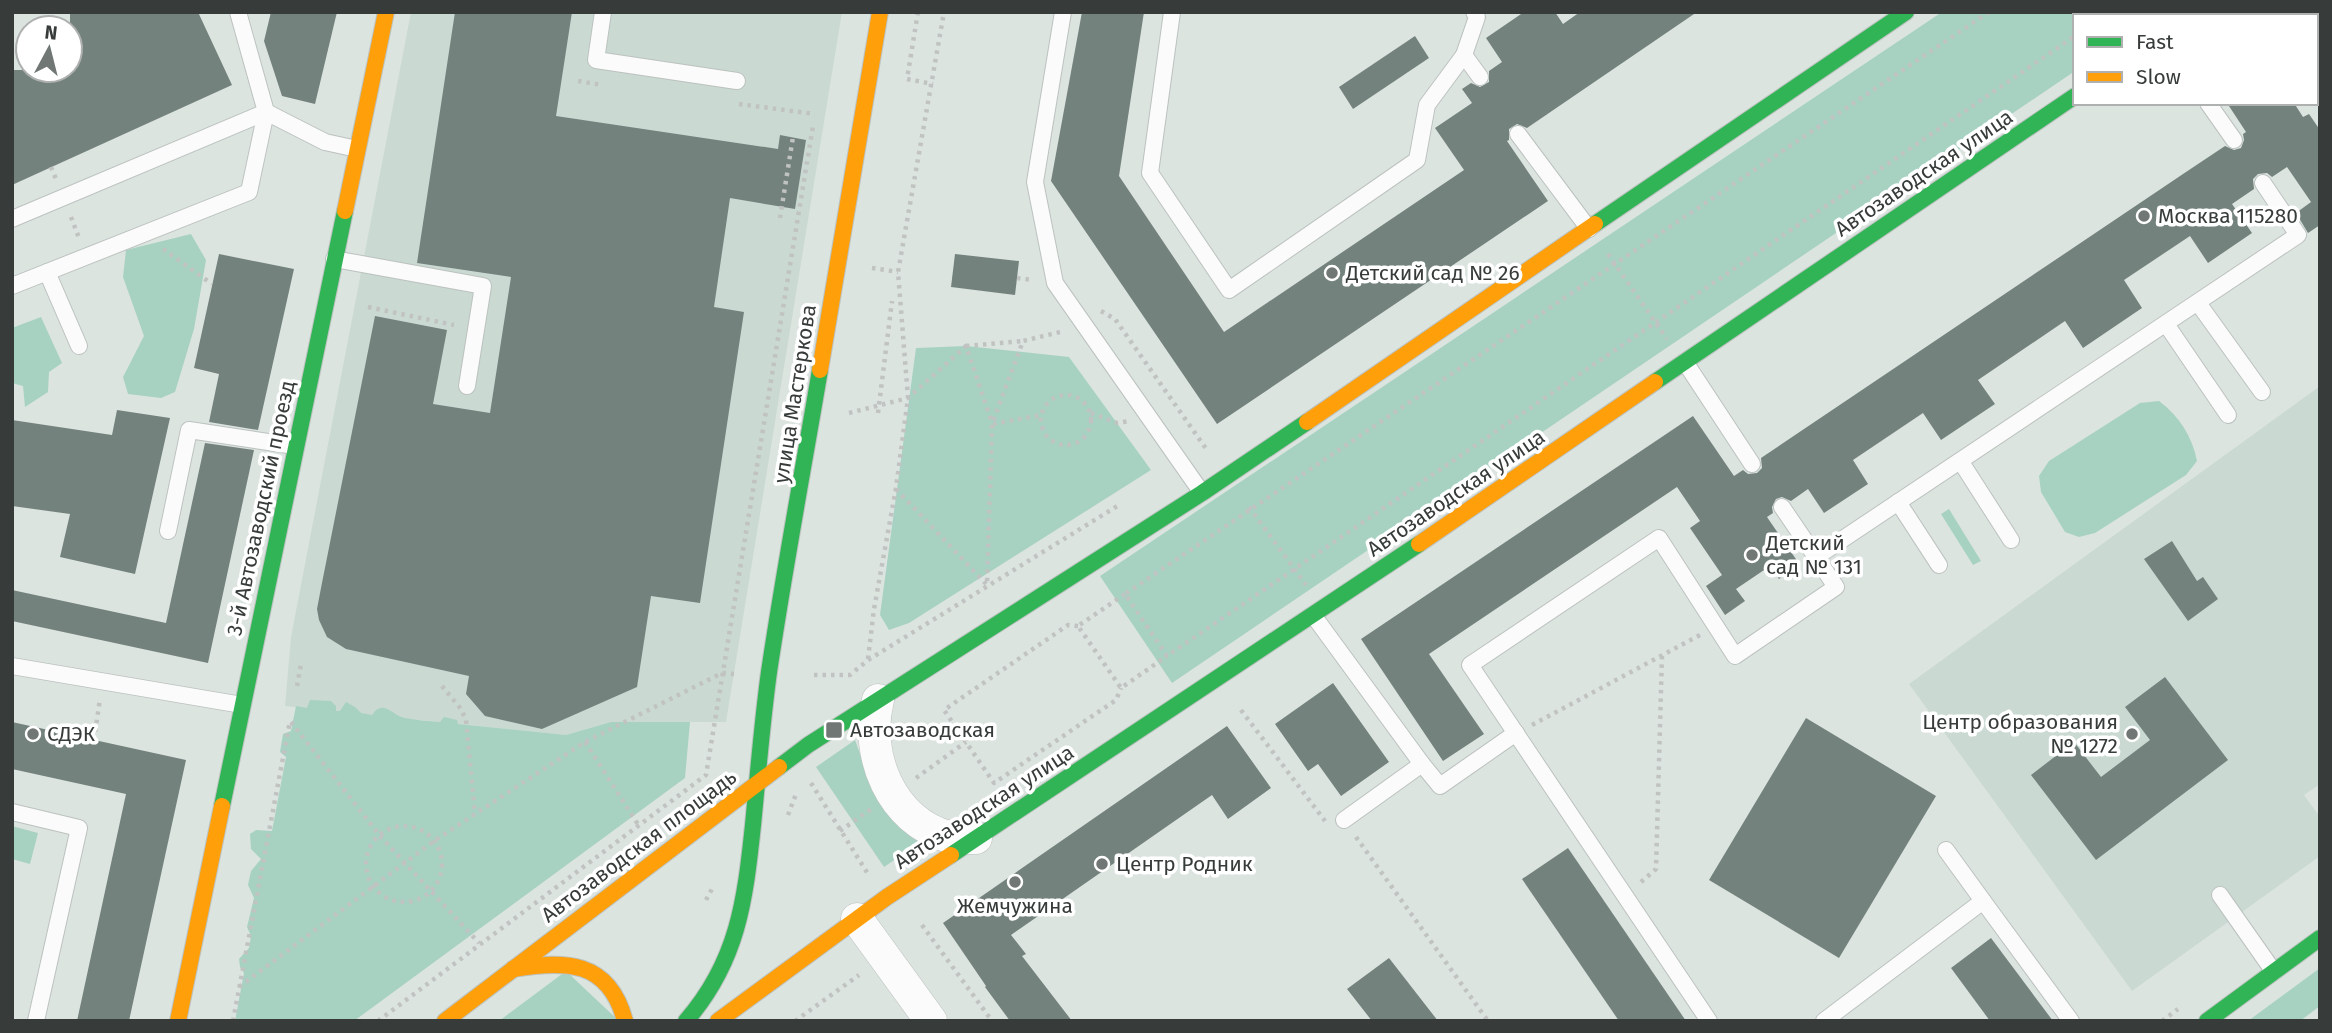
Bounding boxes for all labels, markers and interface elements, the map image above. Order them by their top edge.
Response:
north arrow [14,14,84,84]
legend [2073,14,2318,105]
text: N [43,20,59,45]
text: Fast [2136,29,2174,55]
text: Slow [2136,64,2181,90]
street label: Автозаводская улица [1830,104,2018,242]
place label: Москва 115280 [2158,203,2298,229]
marker: Москва 115280 [2136,208,2152,224]
place label: Детский сад № 26 [1345,260,1520,286]
marker: Детский сад № 26 [1324,265,1340,281]
street label: улица Мастеркова [768,303,822,485]
street label: 3-й Автозаводский проезд [221,378,301,638]
street label: Автозаводская улица [1362,424,1550,562]
place label: Детский сад № 131 [1765,530,1862,580]
marker: Детский сад № 131 [1744,547,1760,563]
place label: Центр образования № 1272 [1922,709,2118,759]
place label: Автозаводская [850,717,995,743]
marker: Автозаводская [824,720,844,740]
place label: СДЭК [47,721,96,747]
marker: СДЭК [25,726,41,742]
marker: Центр образования № 1272 [2124,726,2140,742]
street label: Автозаводская улица [889,739,1079,875]
street label: Автозаводская площадь [536,764,742,928]
place label: Центр Родник [1116,851,1253,877]
marker: Центр Родник [1094,856,1110,872]
marker: Жемчужина [1007,874,1023,890]
place label: Жемчужина [957,893,1073,919]

